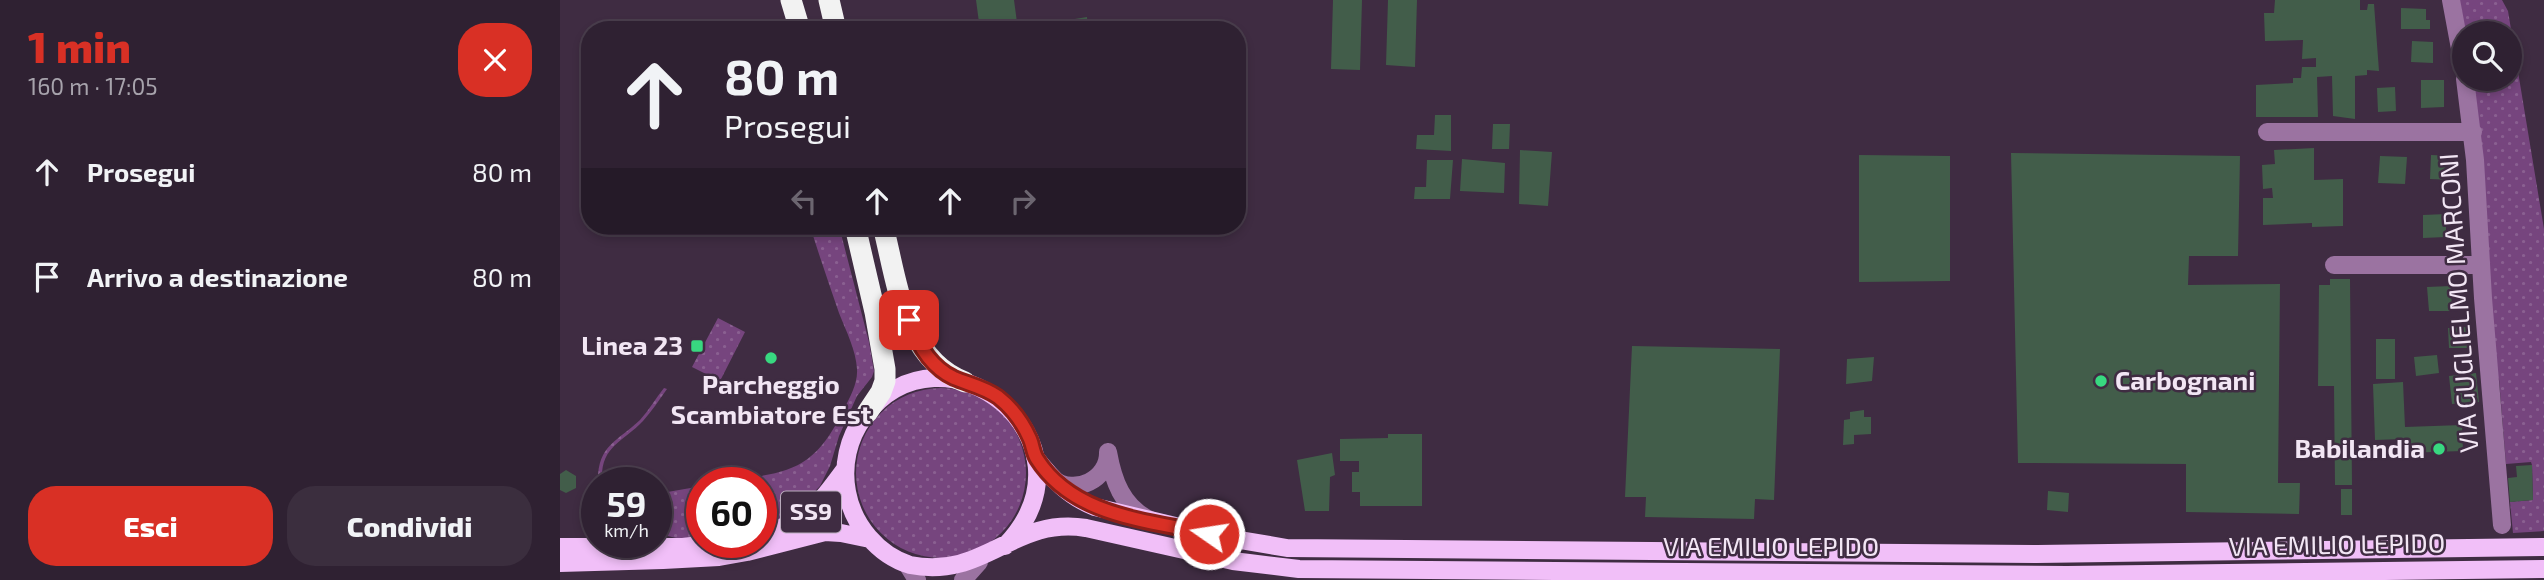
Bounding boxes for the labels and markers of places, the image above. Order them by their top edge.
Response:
pin [879,290,939,350]
place label: Linea 23 [581,329,683,360]
marker: Linea 23 [689,338,705,354]
marker: Parcheggio Scambiatore Est [763,350,779,366]
place label: Carbognani [2115,364,2255,395]
place label: Parcheggio Scambiatore Est [671,368,871,429]
marker: Carbognani [2093,373,2109,389]
place label: Babilandia [2294,432,2425,463]
marker: Babilandia [2431,441,2447,457]

